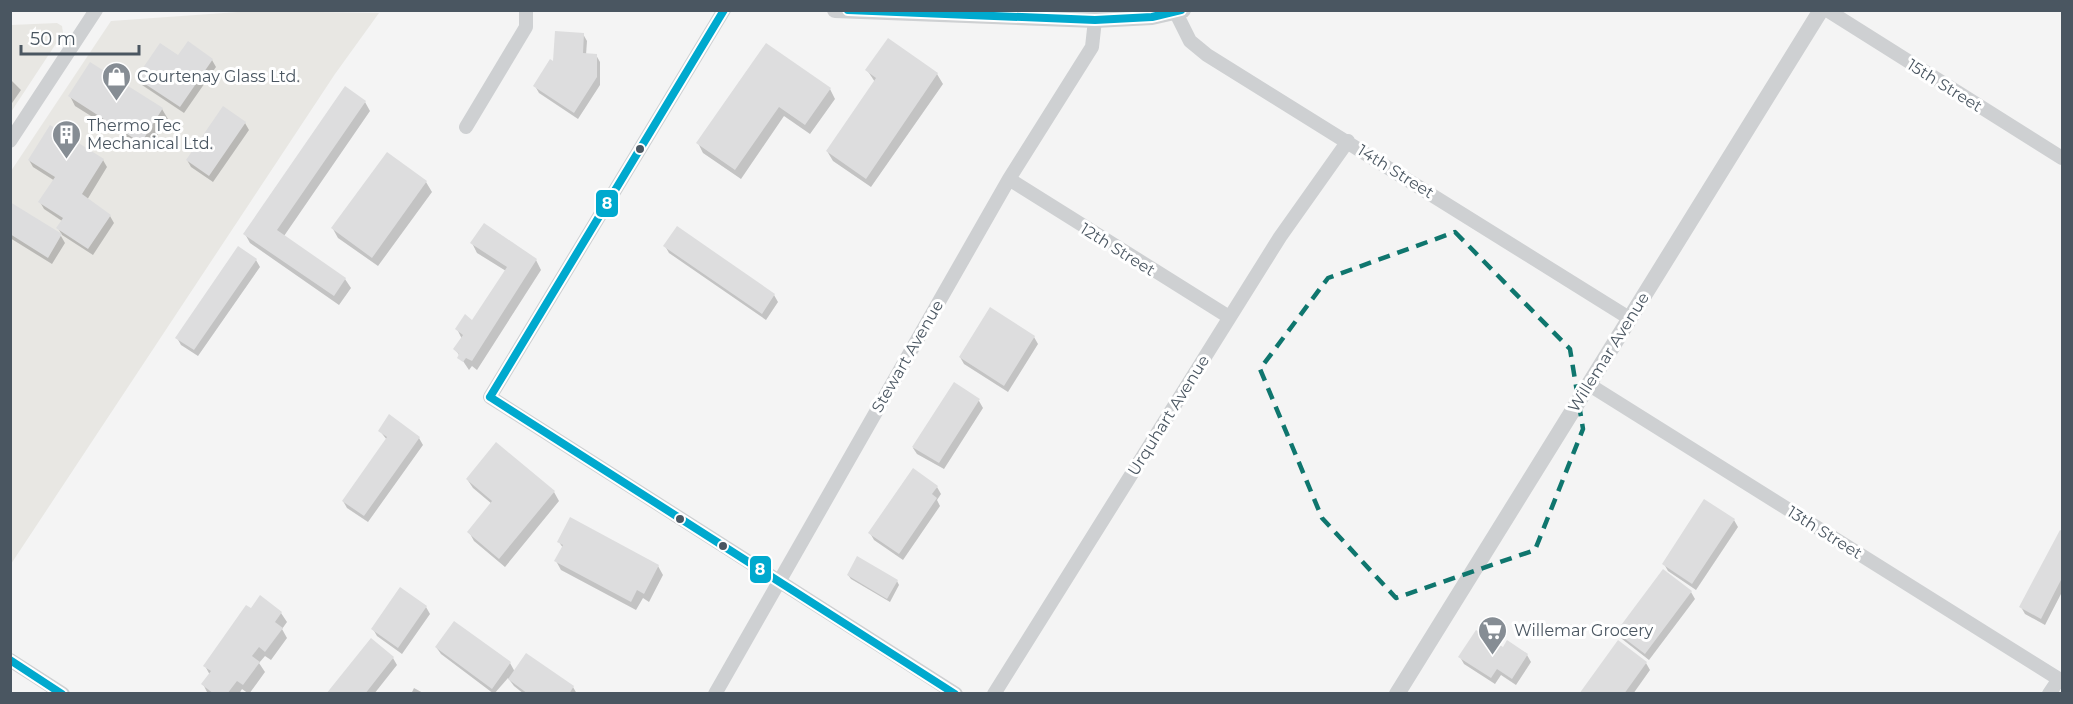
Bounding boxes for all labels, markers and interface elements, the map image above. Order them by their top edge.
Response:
scale bar [21,18,140,56]
text: 50 m [30,28,76,50]
street label: 15th Street [1904,55,1986,116]
shop icon: Courtenay Glass Ltd. [100,60,132,102]
place label: Courtenay Glass Ltd. [137,67,300,86]
place label: Thermo Tec Mechanical Ltd. [87,116,213,153]
building icon: Thermo Tec Mechanical Ltd. [50,118,82,160]
street label: 14th Street [1354,141,1438,203]
unlabelled marker [634,143,646,155]
line badge: 8 [595,189,619,218]
text: 8 [602,194,612,213]
street label: 12th Street [1077,219,1159,280]
street label: Willemar Avenue [1564,289,1653,416]
street label: Stewart Avenue [868,297,947,416]
street label: Urquhart Avenue [1124,352,1213,479]
street label: 13th Street [1784,502,1866,563]
unlabelled marker [674,513,686,525]
unlabelled marker [717,540,729,552]
line badge: 8 [749,555,772,584]
text: 8 [755,560,765,579]
supermarket icon: Willemar Grocery [1477,614,1509,656]
place label: Willemar Grocery [1514,621,1654,640]

